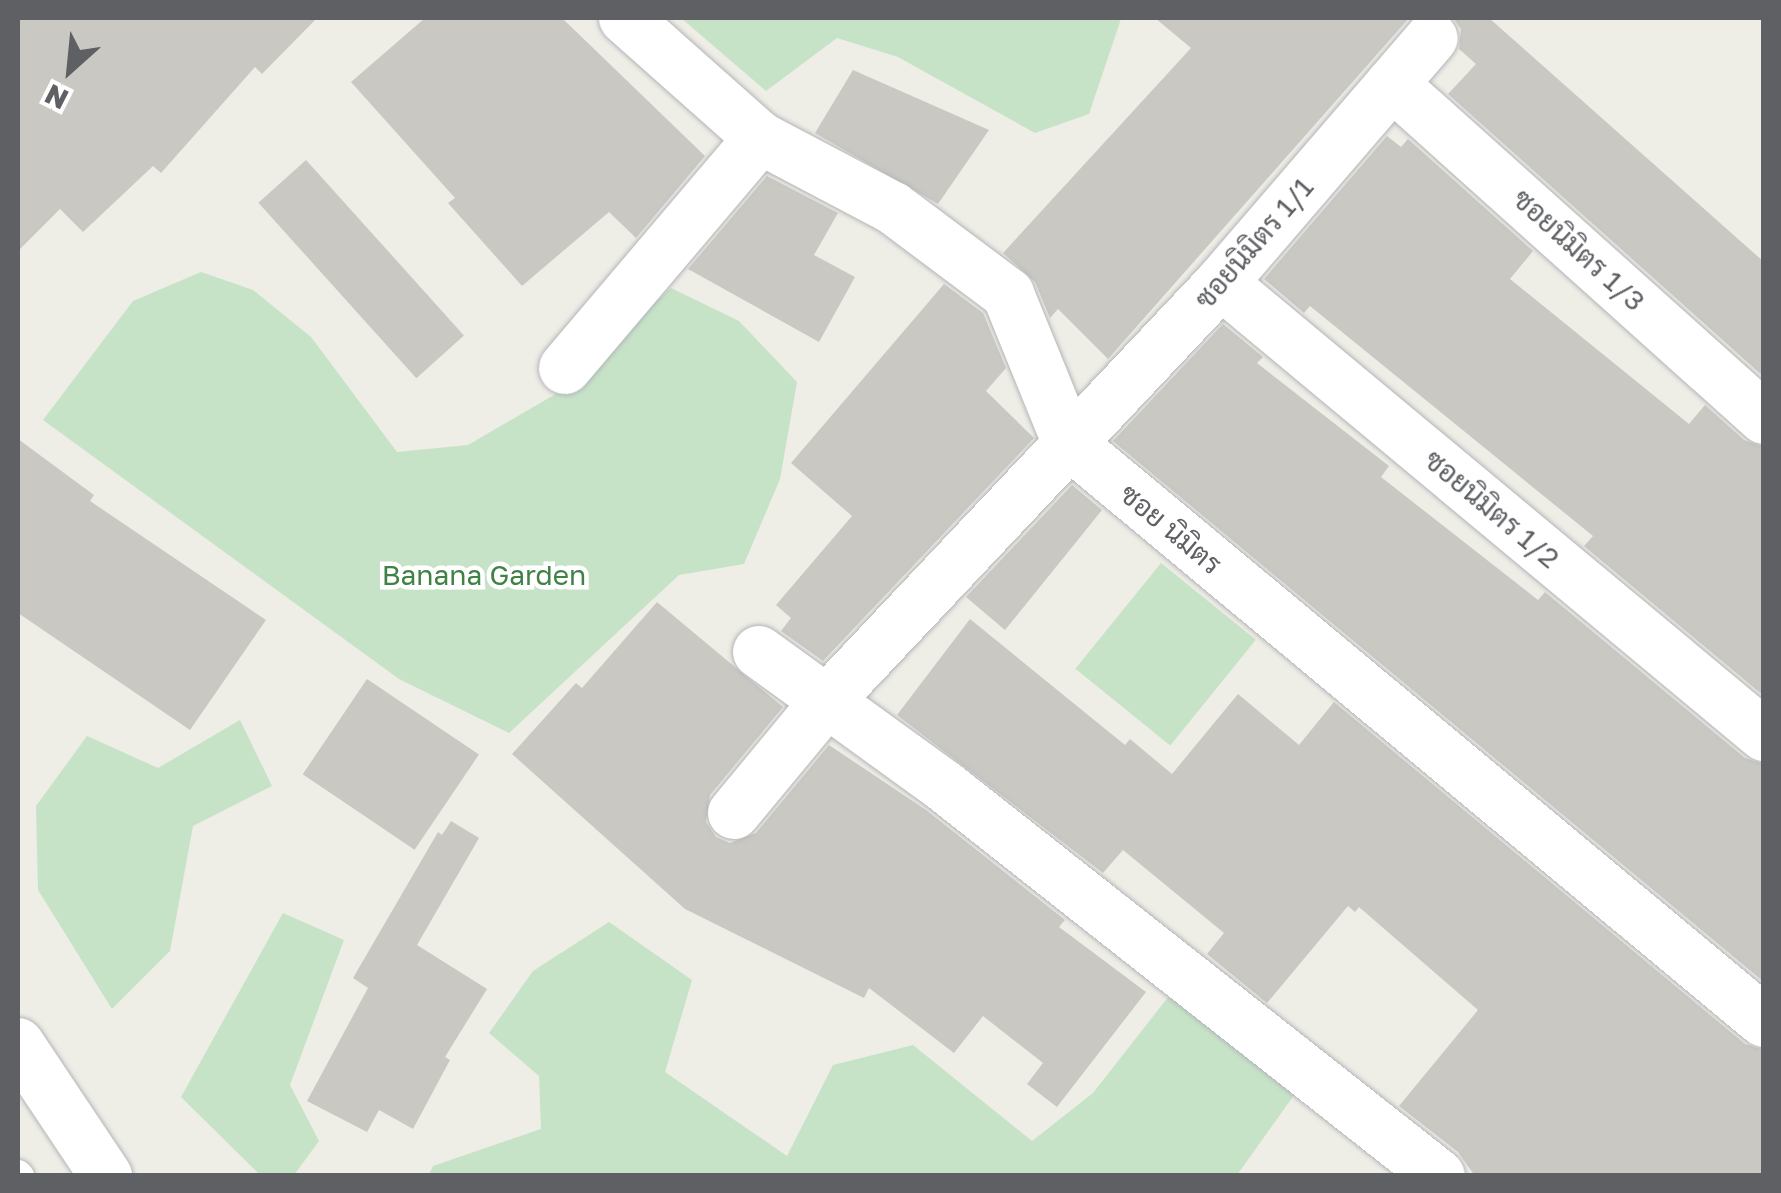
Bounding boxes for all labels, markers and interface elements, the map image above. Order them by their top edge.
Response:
north arrow [20,20,120,120]
text: N [39,78,73,117]
street label: ซอยนิมิตร 1/1 [1188,171,1320,315]
street label: ซอยนิมิตร 1/3 [1506,182,1652,318]
street label: ซอยนิมิตร 1/2 [1418,443,1566,575]
street label: ซอย นิมิตร [1113,477,1229,581]
park label: Banana Garden [382,558,586,592]

